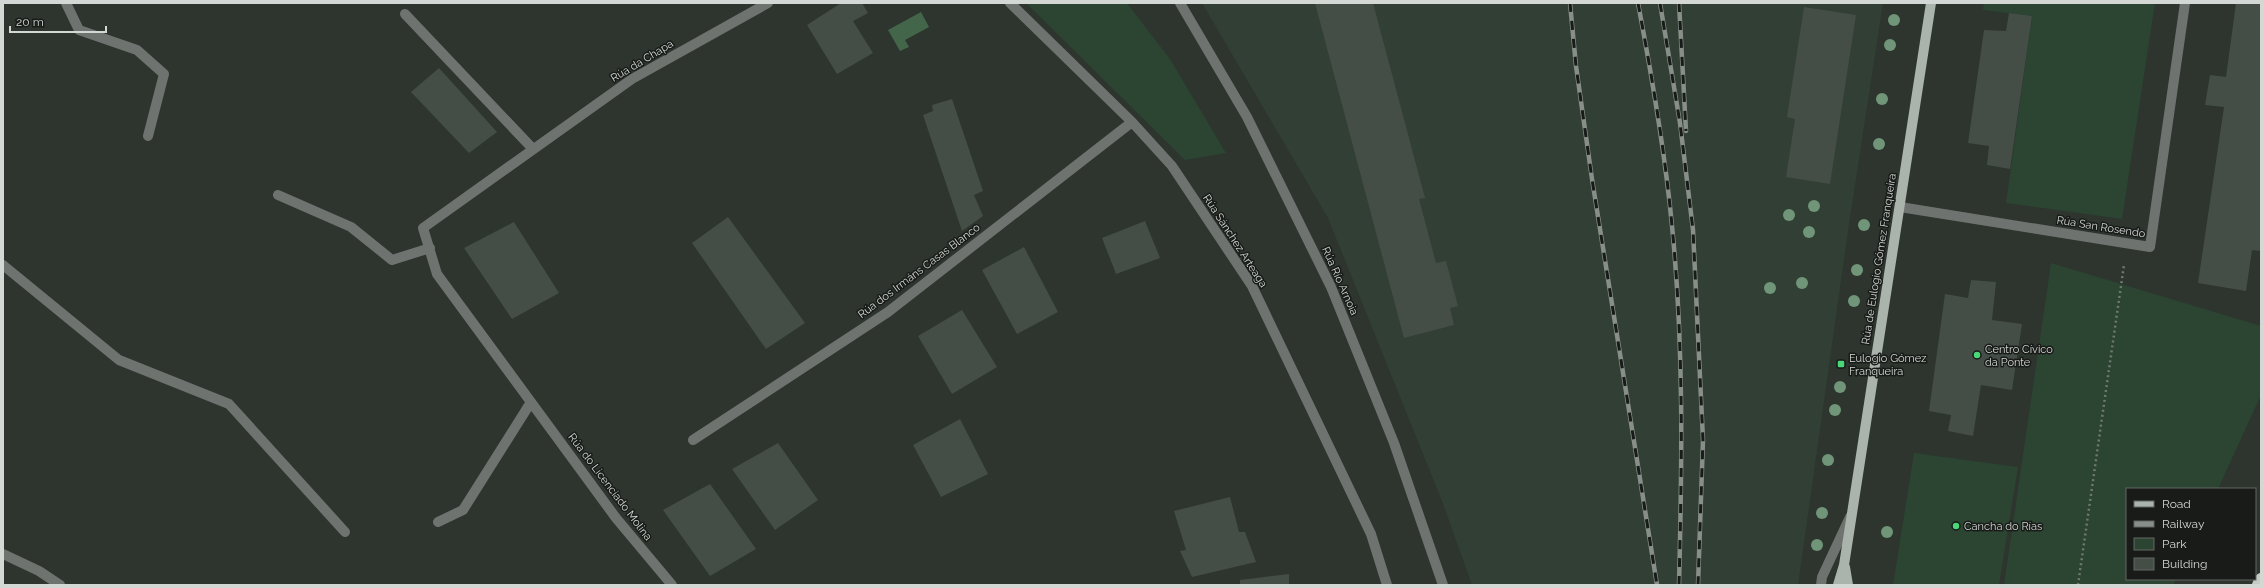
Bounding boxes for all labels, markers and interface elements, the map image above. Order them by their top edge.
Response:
scale bar [10,8,106,34]
text: 20 m [16,15,44,29]
street label: Rúa da Chapa [608,37,676,85]
street label: Rúa de Eulogio Gómez Franqueira [1859,172,1899,346]
street label: Rúa Sánchez Arteaga [1200,192,1270,290]
street label: Rúa San Rosendo [2056,214,2147,240]
street label: Rúa dos Irmáns Casas Blanco [855,221,983,321]
street label: Rúa Río Arnoia [1319,245,1361,317]
place label: Centro Cívico da Ponte [1985,343,2053,369]
marker: Centro Cívico da Ponte [1972,350,1982,360]
place label: Eulogio Gómez Franqueira [1849,352,1927,378]
marker: Eulogio Gómez Franqueira [1836,359,1846,369]
street label: Rúa do Licenciado Molina [565,431,655,543]
legend [2126,488,2256,580]
text: Road [2162,497,2191,511]
text: Railway [2162,517,2205,531]
place label: Cancha do Rías [1964,520,2042,533]
marker: Cancha do Rías [1951,521,1961,531]
text: Park [2162,537,2187,551]
text: Building [2162,557,2208,571]

